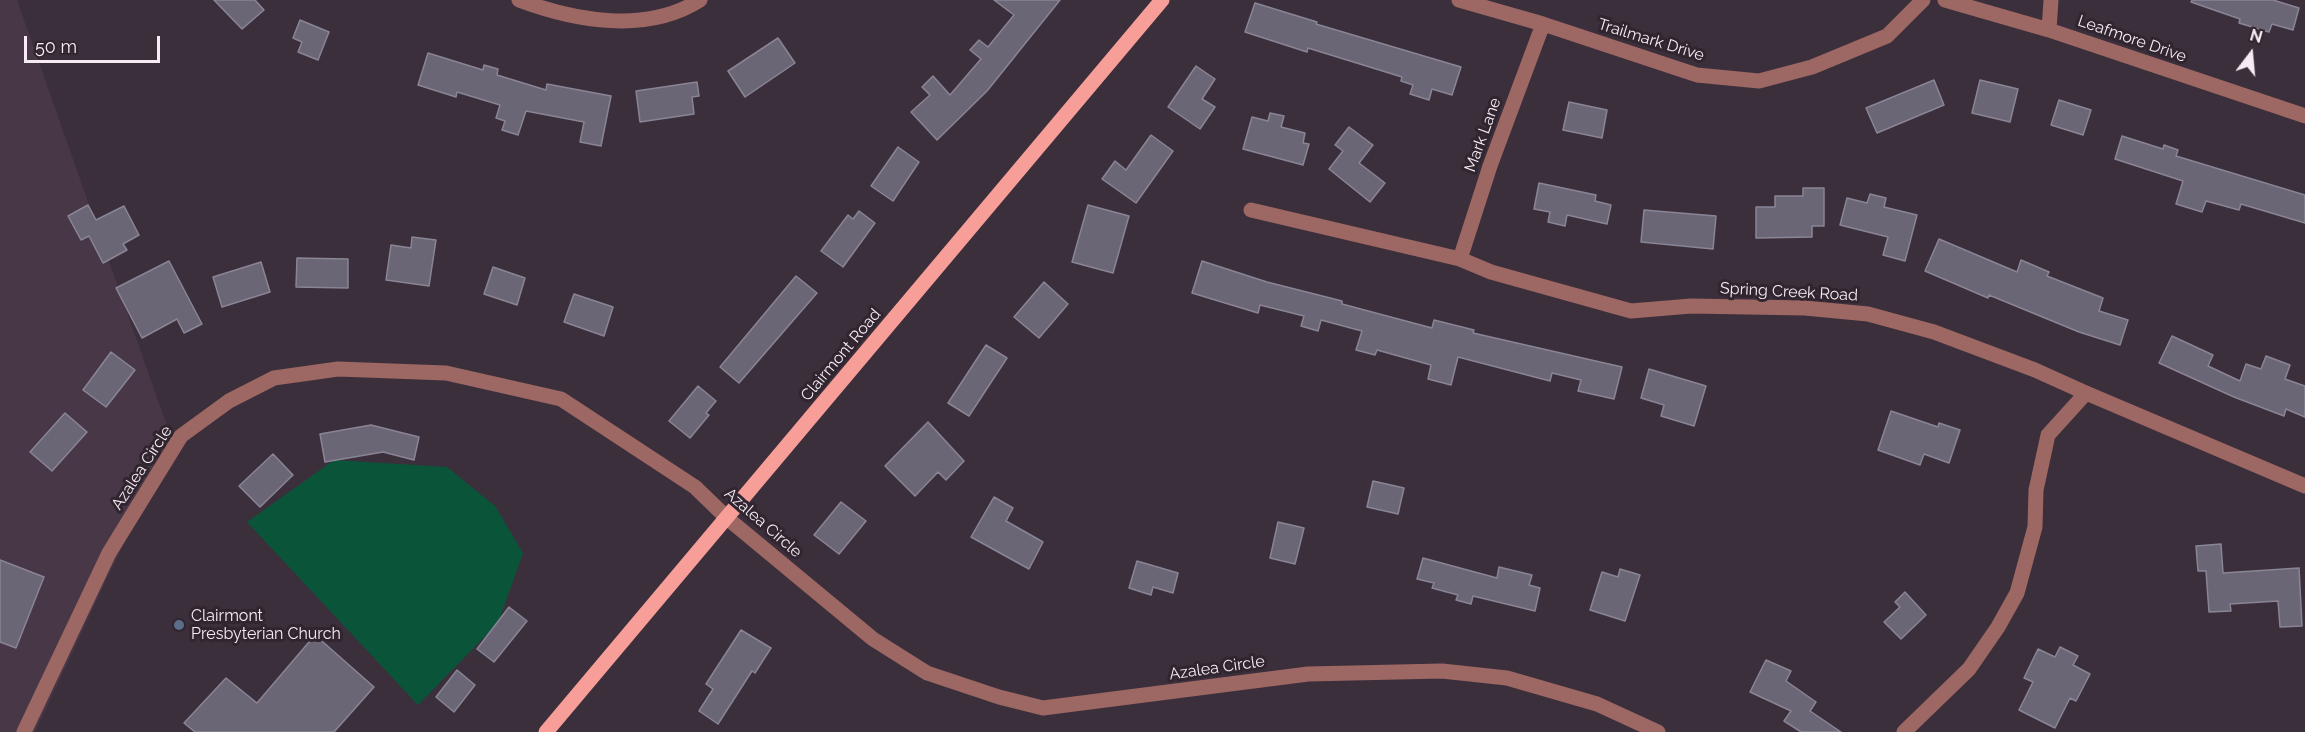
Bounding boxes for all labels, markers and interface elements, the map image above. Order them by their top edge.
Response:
street label: Leafmore Drive [2075,11,2189,67]
street label: Trailmark Drive [1595,15,1707,65]
scale bar [27,24,164,62]
north arrow [2221,24,2281,84]
text: N [2248,25,2265,47]
text: 50 m [35,36,77,57]
street label: Mark Lane [1461,95,1505,175]
street label: Spring Creek Road [1720,279,1858,305]
street label: Clairmont Road [797,305,885,405]
street label: Azalea Circle [108,422,176,514]
street label: Azalea Circle [720,484,806,562]
place label: Clairmont Presbyterian Church [191,606,341,644]
marker: Clairmont Presbyterian Church [172,618,186,632]
street label: Azalea Circle [1168,652,1266,684]

